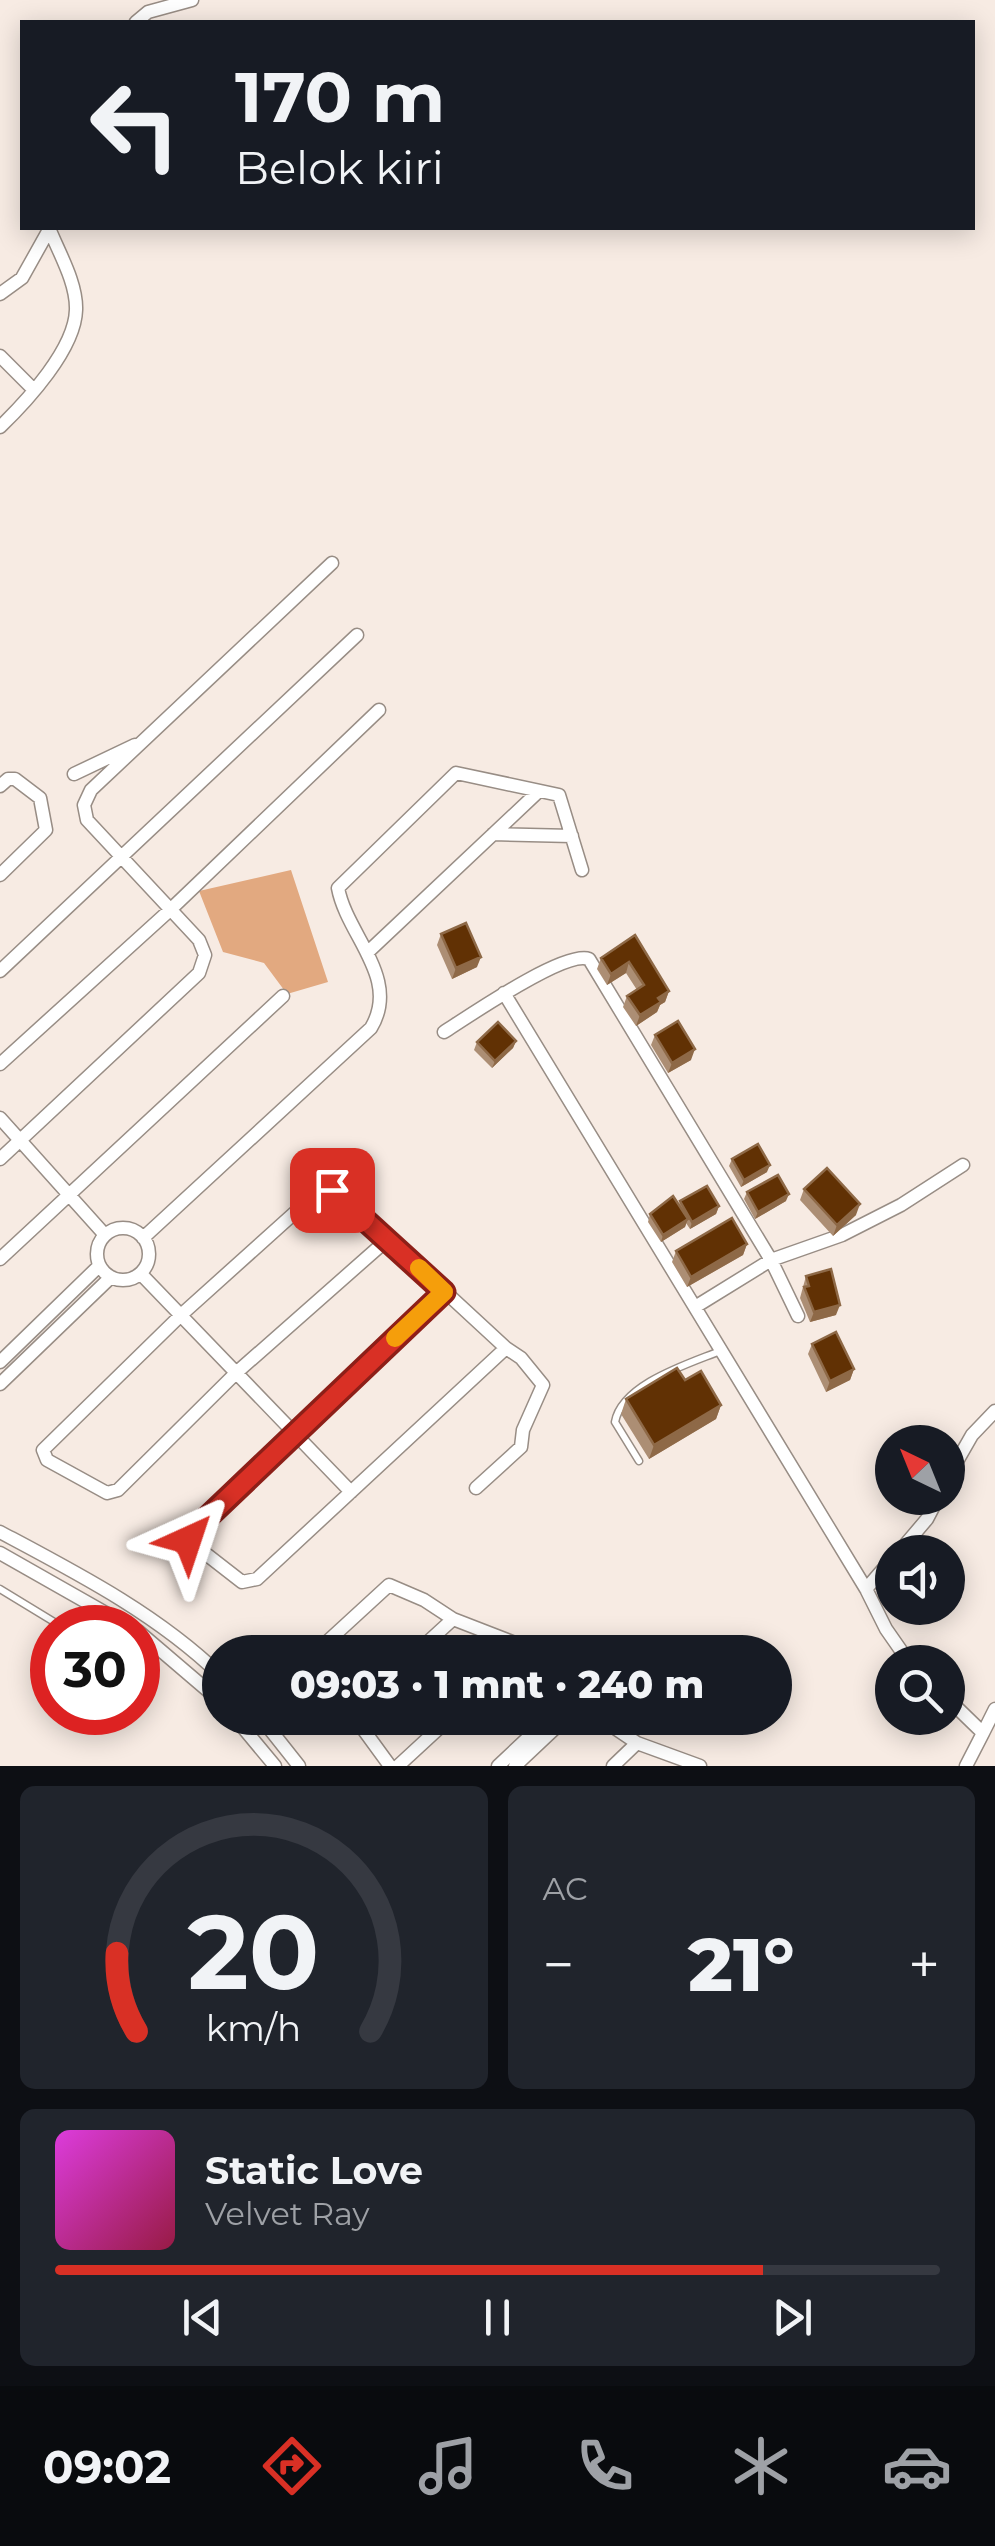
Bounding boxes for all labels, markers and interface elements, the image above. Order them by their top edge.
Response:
text: 170 m [235,54,445,140]
icon: left [70,60,200,190]
text: Belok kiri [235,140,444,195]
pin [290,1148,375,1233]
icon: arrive [305,1163,360,1218]
north arrow [875,1425,965,1515]
map controls [875,1425,965,1735]
position arrow [136,1488,240,1592]
button: sound [875,1535,965,1625]
speed limit sign: 30 [30,1605,160,1735]
button: search [875,1645,965,1735]
text: 09:03 · 1 mnt · 240 m [290,1661,704,1708]
text: AC [543,1869,588,1908]
text: 20 [188,1888,320,2015]
text: 21° [688,1918,795,2010]
text: − [543,1931,574,1998]
text: + [908,1931,940,1998]
text: km/h [206,2006,301,2050]
text: Static Love [205,2147,423,2194]
text: Velvet Ray [205,2194,370,2233]
icon: previous [175,2290,230,2345]
icon: pause [470,2290,525,2345]
icon: next [765,2290,820,2345]
icon: directions [257,2431,327,2501]
icon: music [413,2431,483,2501]
icon: phone [570,2431,640,2501]
icon: climate [726,2431,796,2501]
icon: car [882,2431,952,2501]
text: 09:02 [43,2439,171,2494]

